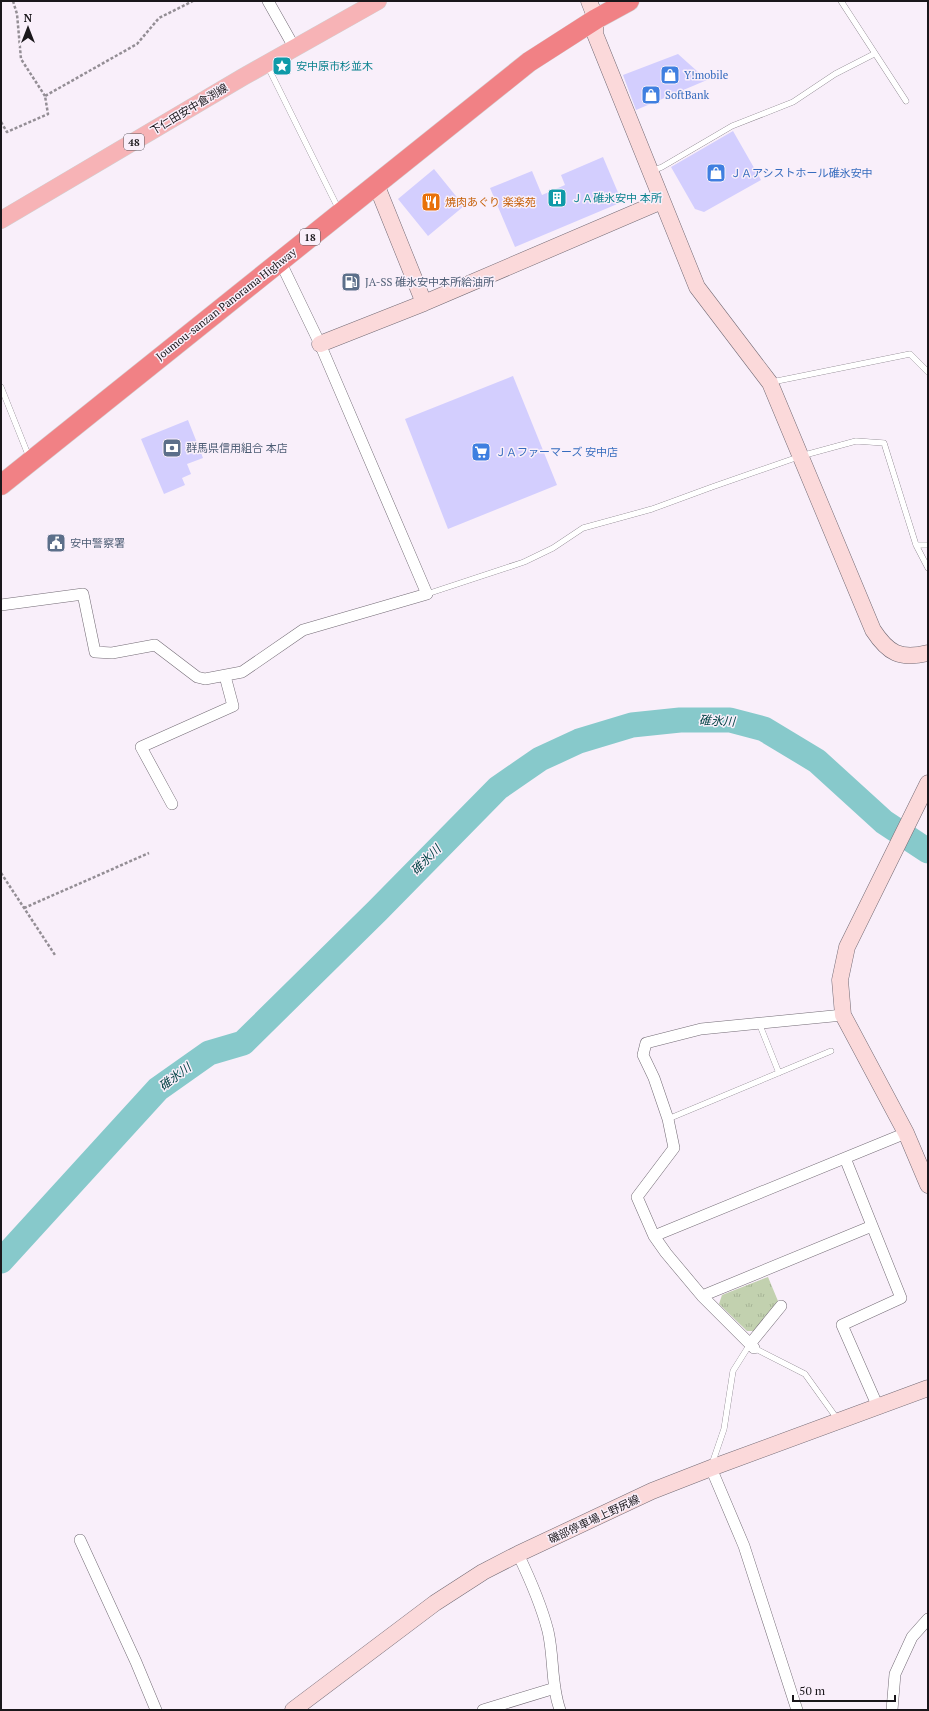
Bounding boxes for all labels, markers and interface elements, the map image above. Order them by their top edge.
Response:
north arrow [8,8,48,48]
text: N [24,11,33,25]
place icon: 安中原市杉並木 [271,55,293,77]
place label: 安中原市杉並木 [296,59,373,73]
shop icon: Y!mobile [659,64,681,86]
place label: Y!mobile [684,68,729,82]
street label: 下仁田安中倉渕線 [148,80,230,138]
shop icon: SoftBank [640,84,662,106]
place label: SoftBank [665,88,710,102]
road number: 48 [124,134,144,150]
shop icon: ＪＡアシストホール碓氷安中 [705,162,727,184]
place label: ＪＡアシストホール碓氷安中 [730,166,873,180]
building icon: ＪＡ碓氷安中 本所 [546,187,568,209]
restaurant icon: 焼肉あぐり 楽楽苑 [420,191,442,213]
place label: ＪＡ碓氷安中 本所 [571,191,663,205]
place label: 焼肉あぐり 楽楽苑 [445,195,536,209]
road number: 18 [300,229,320,245]
street label: Joumou-sanzan Panorama Highway [153,244,299,363]
fuel station icon: JA-SS 碓氷安中本所給油所 [340,271,362,293]
place label: JA-SS 碓氷安中本所給油所 [365,275,495,289]
bank icon: 群馬県信用組合 本店 [161,437,183,459]
place label: 群馬県信用組合 本店 [186,441,288,455]
supermarket icon: ＪＡファーマーズ 安中店 [470,441,492,463]
place label: ＪＡファーマーズ 安中店 [495,445,618,459]
public building icon: 安中警察署 [45,532,67,554]
place label: 安中警察署 [70,536,125,550]
water label: 碓氷川 [699,712,737,729]
water label: 碓氷川 [408,840,445,878]
water label: 碓氷川 [156,1059,195,1093]
street label: 磯部停車場上野尻線 [546,1492,642,1546]
scale bar [793,1677,895,1703]
text: 50 m [799,1683,826,1698]

